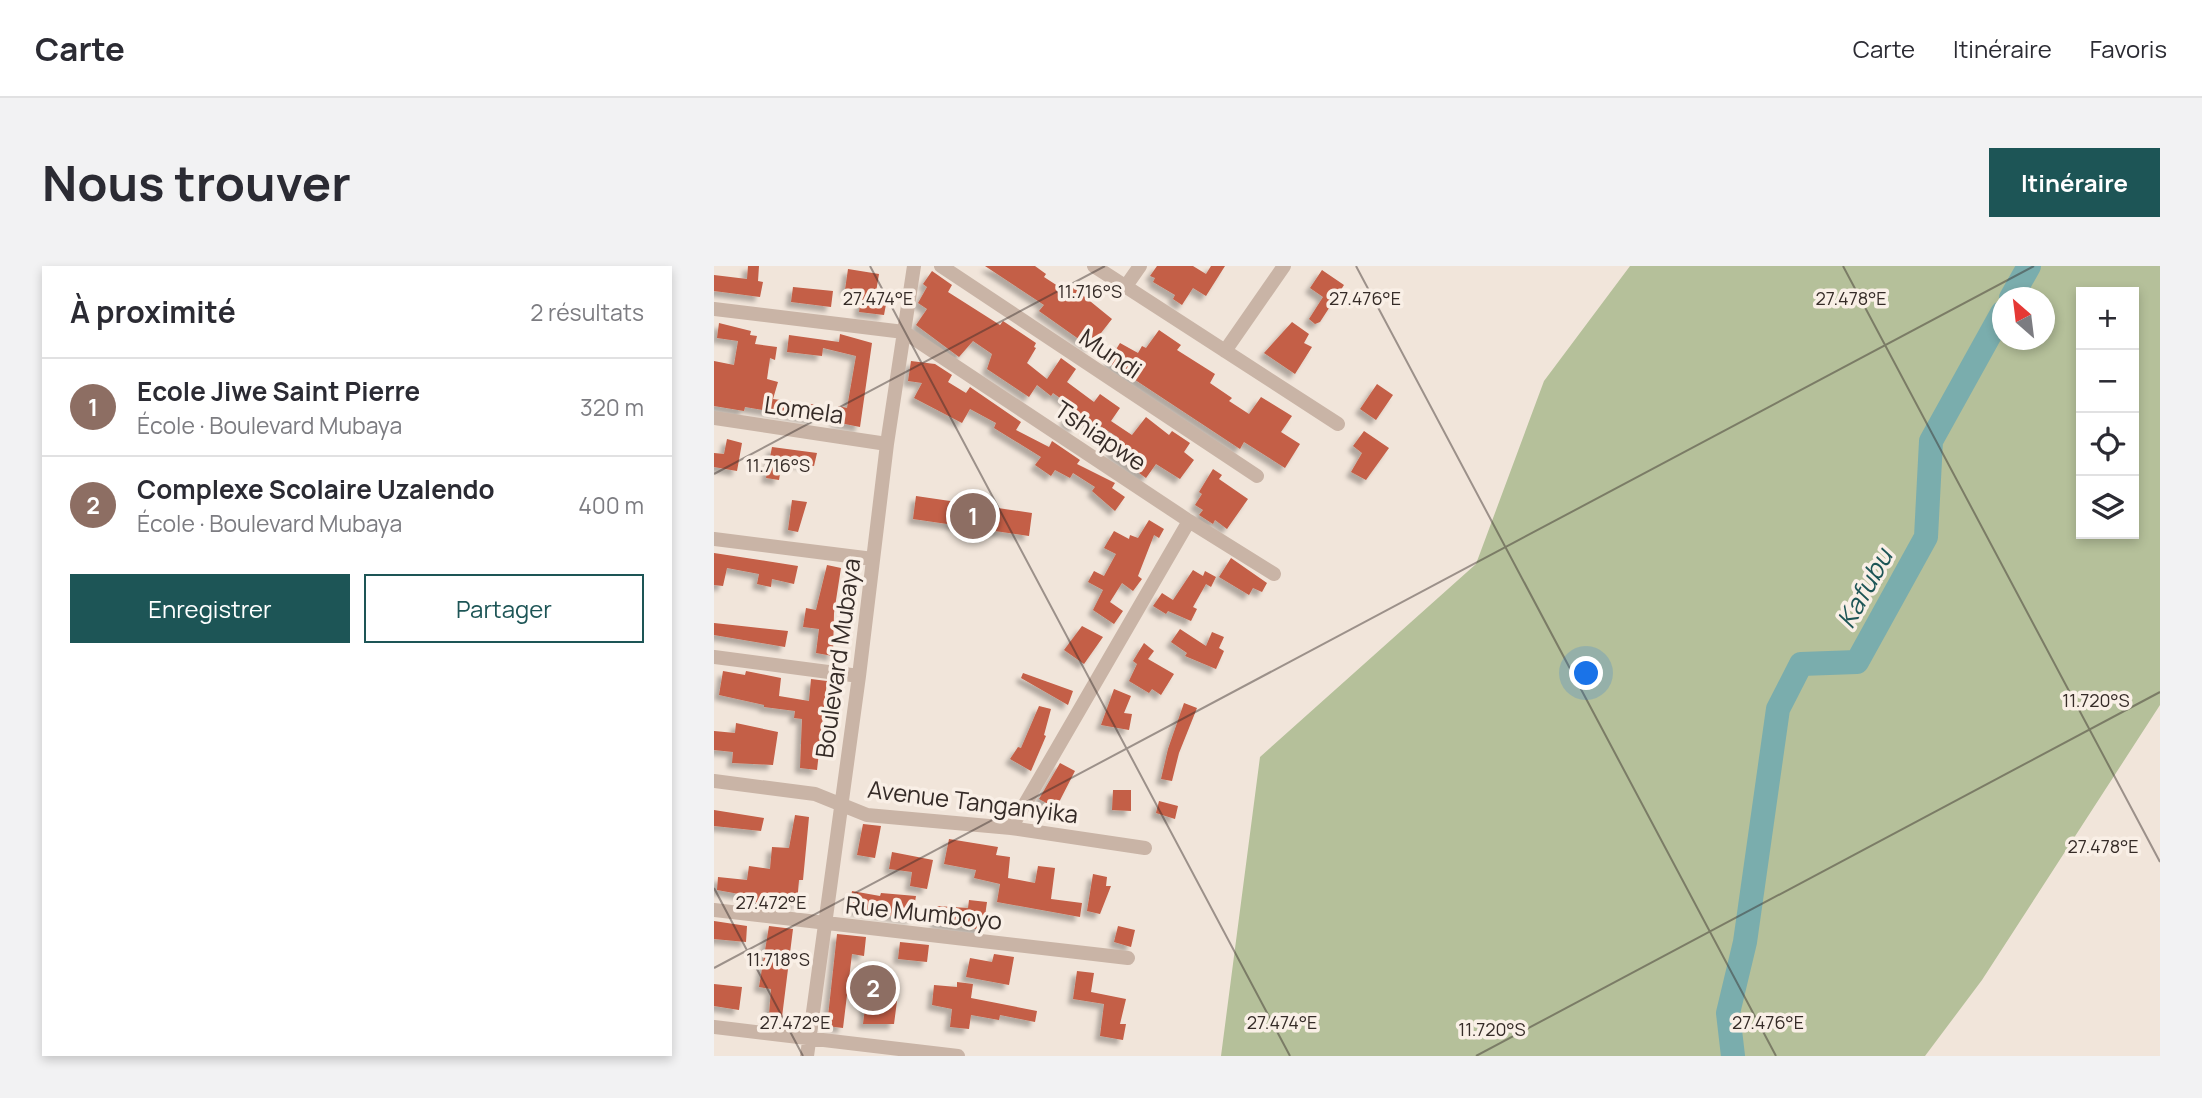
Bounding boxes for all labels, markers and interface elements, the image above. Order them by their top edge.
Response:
text: Carte [35,26,125,71]
text: Carte [1853,32,1915,65]
text: Itinéraire [1953,32,2052,65]
text: Favoris [2090,32,2167,65]
button: Itinéraire [1989,148,2160,217]
text: Nous trouver [42,149,351,216]
text: 11.716°S [1058,279,1122,303]
text: 27.474°E [843,286,913,310]
text: 27.476°E [1329,286,1401,310]
text: 27.478°E [1815,286,1887,310]
north arrow [1992,287,2055,350]
map controls [2076,287,2139,539]
button: + [2076,287,2139,350]
text: À proximité [70,291,236,332]
text: 2 résultats [530,296,644,328]
street label: Mundi [1073,320,1149,386]
button: − [2076,350,2139,413]
text: Ecole Jiwe Saint Pierre [137,373,420,409]
street label: Lomela [762,387,846,431]
text: 1 [88,391,98,423]
text: 320 m [580,391,644,423]
street label: Tshiapwe [1049,392,1153,478]
text: École · Boulevard Mubaya [137,409,402,441]
button: locate [2076,413,2139,476]
text: 11.716°S [746,453,810,477]
text: Complexe Scolaire Uzalendo [137,471,495,507]
button: layers [2076,476,2139,539]
text: 2 [86,489,100,521]
text: 400 m [578,489,644,521]
pin: 1 [950,490,996,542]
text: École · Boulevard Mubaya [137,507,402,539]
water label: Kafubu [1828,540,1902,634]
street label: Boulevard Mubaya [807,556,867,760]
button: Enregistrer [70,574,350,643]
button: Partager [364,574,644,643]
your location [1569,656,1603,690]
text: 11.720°S [2062,688,2130,712]
street label: Avenue Tanganyika [866,772,1080,830]
text: 27.478°E [2067,834,2139,858]
street label: Rue Mumboyo [844,887,1004,937]
text: 27.472°E [736,890,806,914]
text: 11.718°S [746,947,810,971]
pin: 2 [850,962,896,1014]
text: 27.472°E [760,1010,830,1034]
text: 27.474°E [1247,1010,1317,1034]
text: 27.476°E [1732,1010,1804,1034]
text: 11.720°S [1458,1017,1526,1041]

